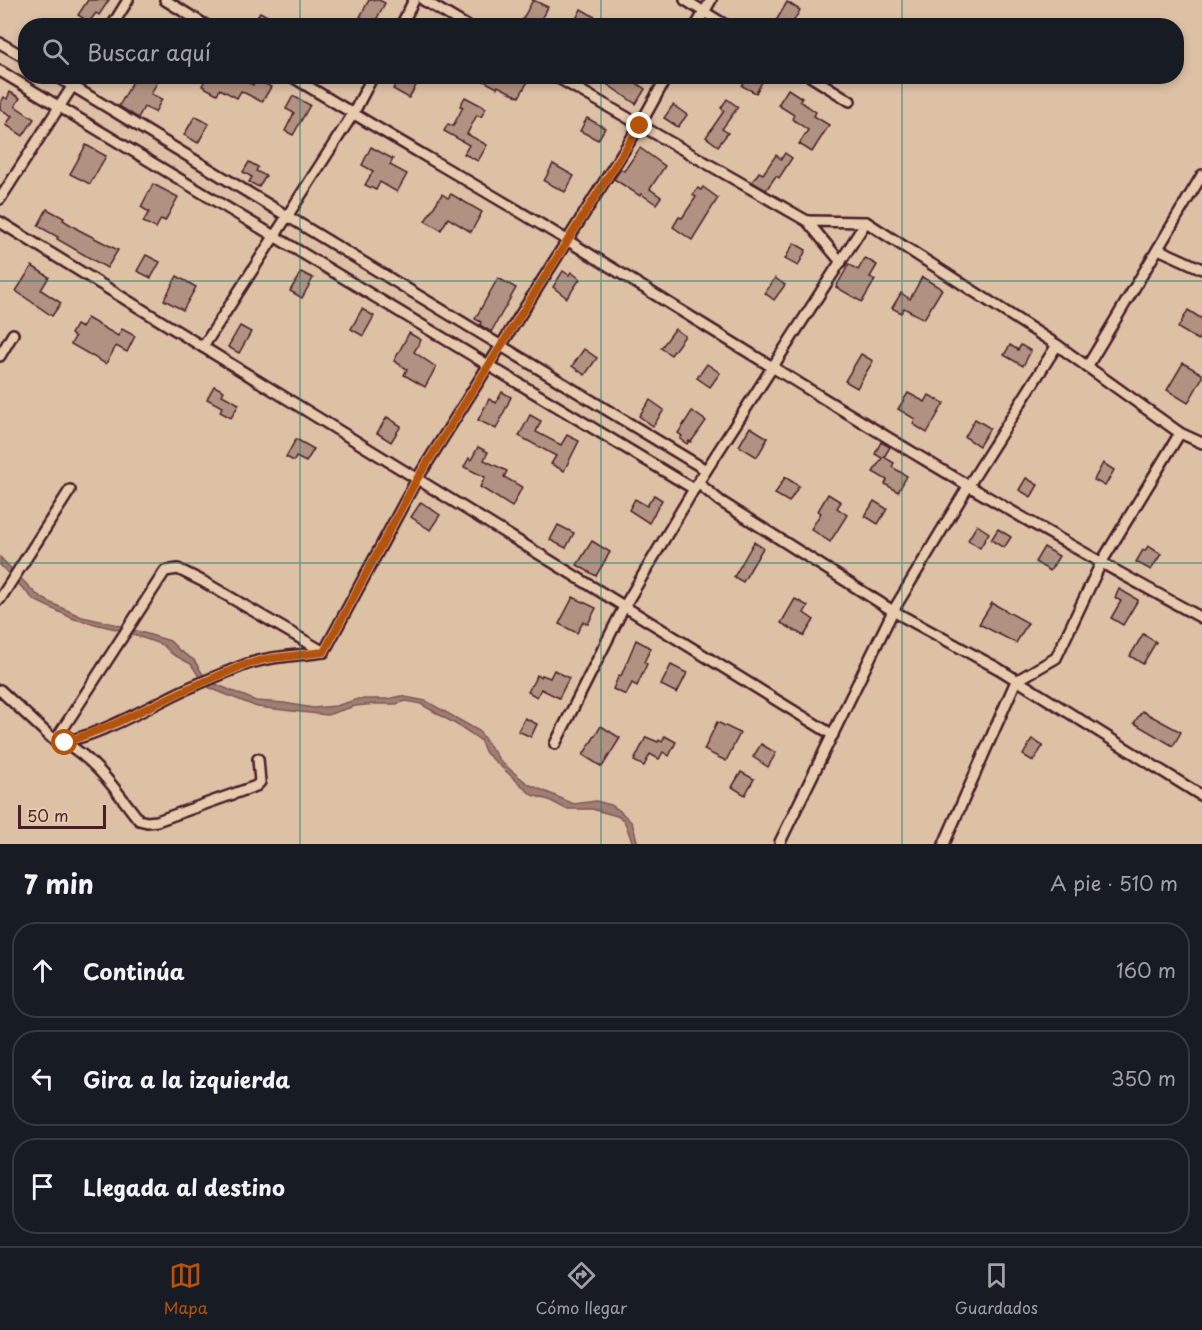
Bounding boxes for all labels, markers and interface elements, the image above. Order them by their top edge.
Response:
search box [18,18,1184,84]
icon: search [39,35,72,68]
text: Buscar aquí [87,35,211,68]
route end [626,112,652,138]
route start [51,729,77,755]
scale bar [18,802,106,830]
text: 50 m [27,803,68,827]
text: 7 min [24,864,94,903]
text: A pie · 510 m [1050,868,1178,898]
icon: ahead [26,954,59,987]
text: Continúa [83,954,185,987]
text: 160 m [1116,955,1176,985]
icon: left [26,1062,59,1095]
text: Gira a la izquierda [83,1062,290,1095]
text: 350 m [1111,1063,1176,1093]
icon: arrive [26,1170,59,1203]
text: Llegada al destino [83,1170,285,1203]
tab: Mapa [164,1259,208,1319]
tab: Cómo llegar [536,1259,627,1319]
tab: Guardados [955,1259,1038,1319]

